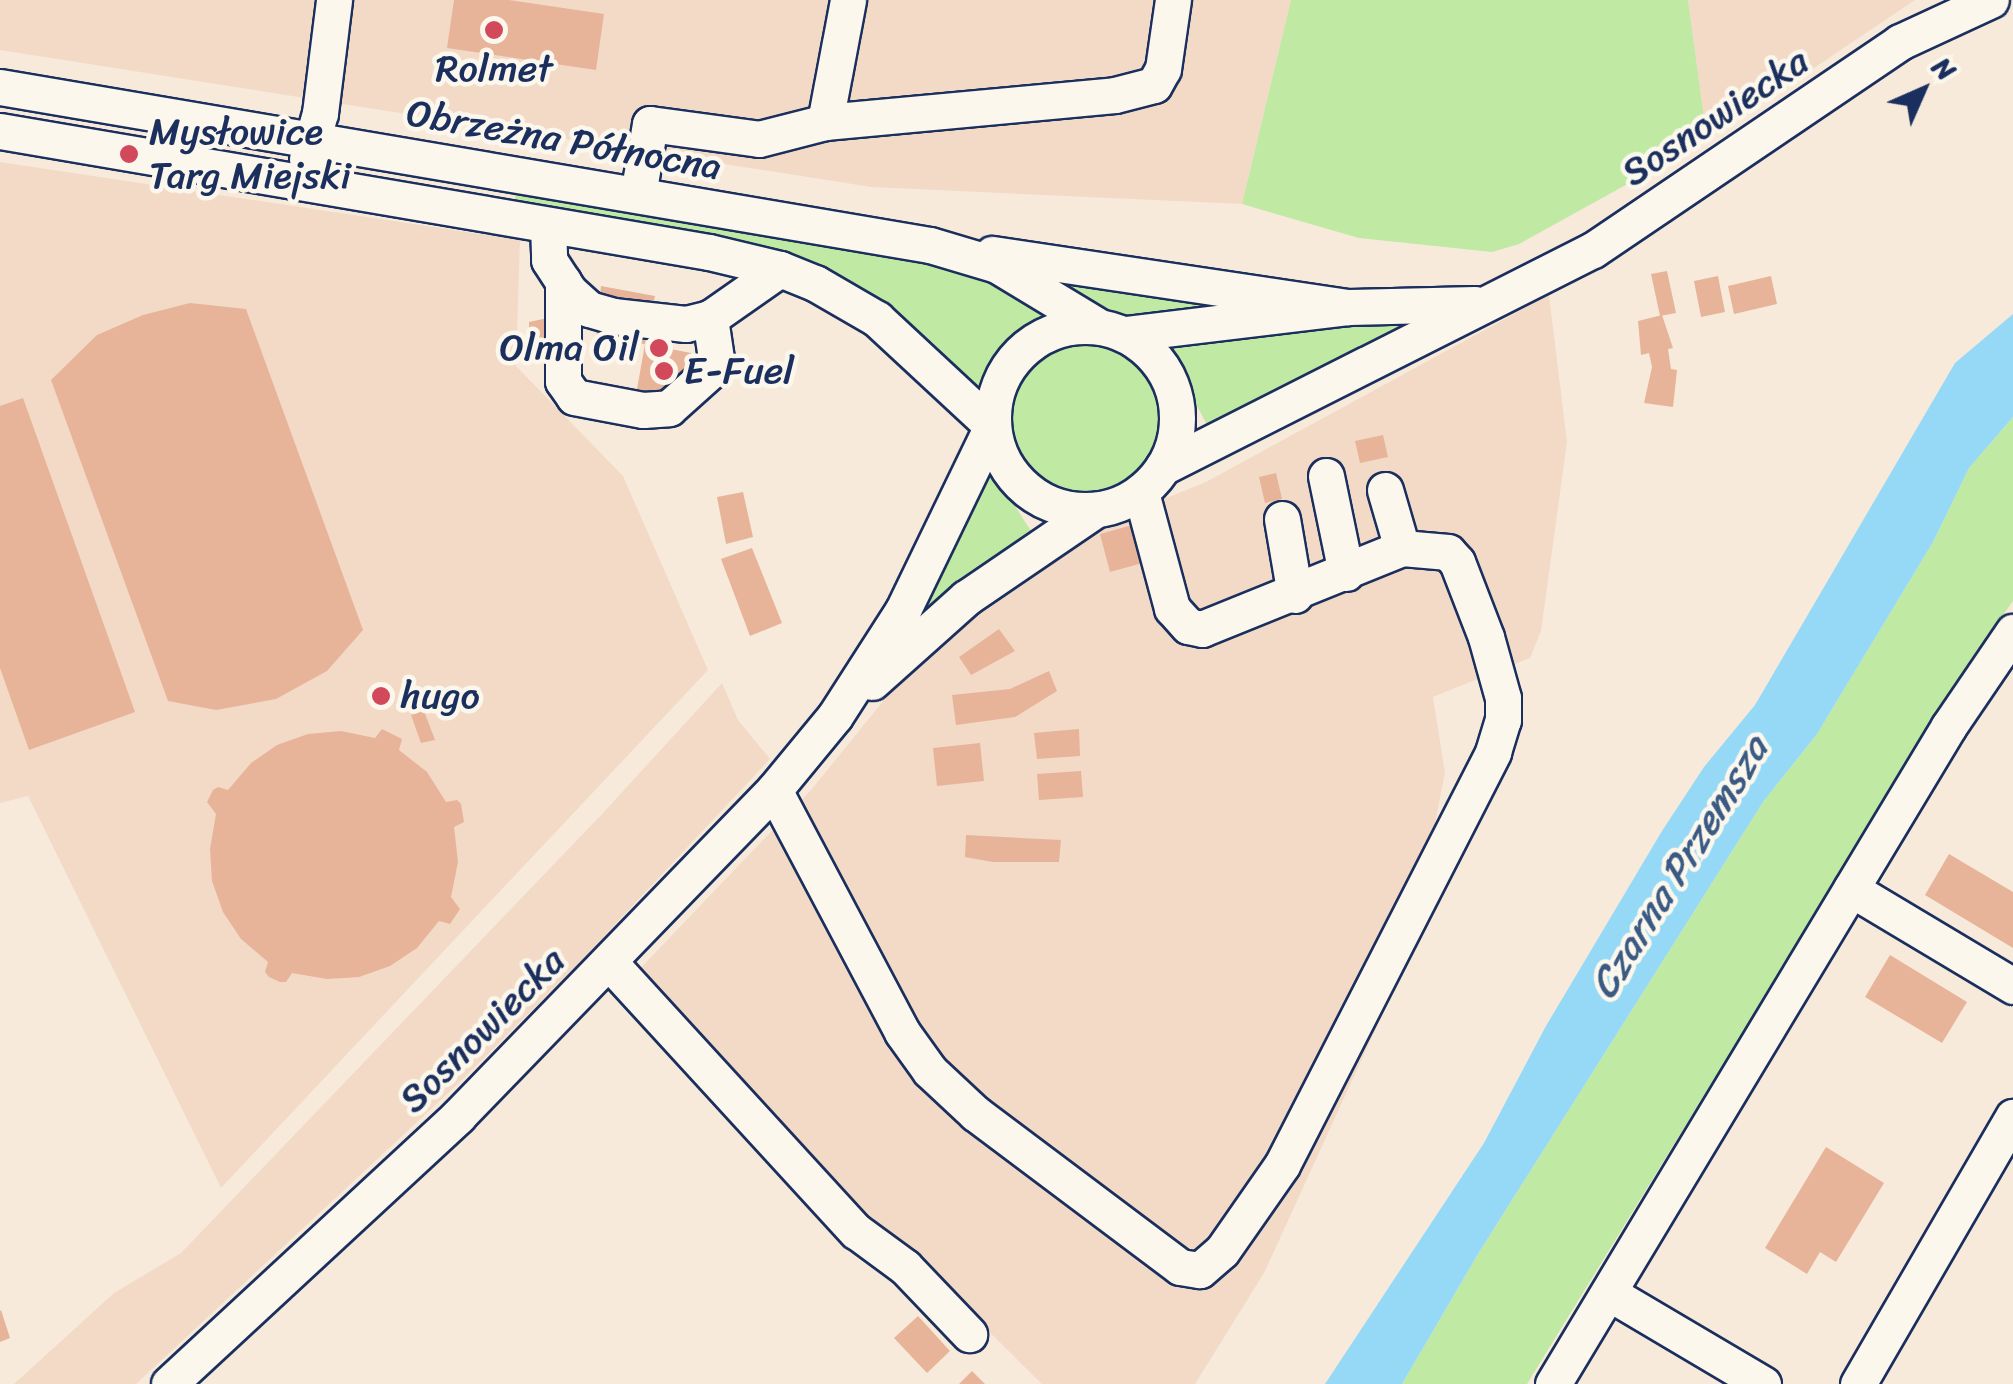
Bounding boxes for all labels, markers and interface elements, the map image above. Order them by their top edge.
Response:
marker: Rolmet [483,19,505,41]
street label: Sosnowiecka [1613,38,1817,196]
north arrow [1873,40,1973,140]
text: N [1920,44,1969,93]
place label: Rolmet [435,46,553,92]
street label: Obrzeżna Północna [403,90,725,190]
place label: Mysłowice Targ Miejski [149,109,352,198]
marker: Mysłowice Targ Miejski [118,143,140,165]
place label: Olma Oil [499,325,639,371]
marker: Olma Oil [648,337,670,359]
place label: E-Fuel [684,348,794,394]
marker: E-Fuel [653,360,675,382]
place label: hugo [401,673,480,719]
marker: hugo [370,685,392,707]
water label: Czarna Przemsza [1579,727,1779,1007]
street label: Sosnowiecka [390,938,574,1122]

